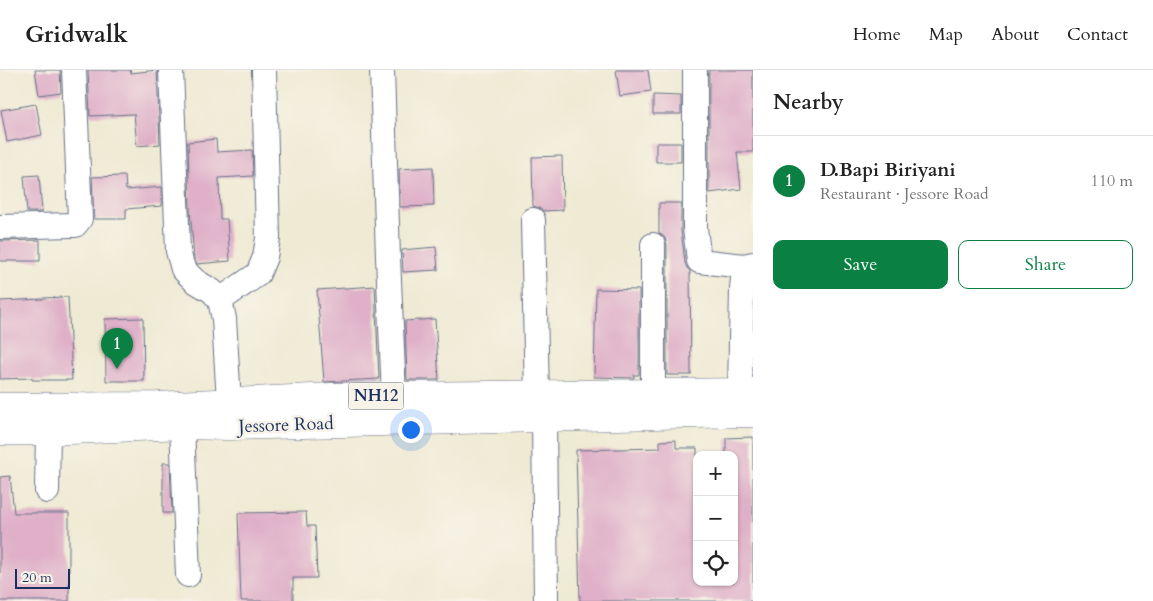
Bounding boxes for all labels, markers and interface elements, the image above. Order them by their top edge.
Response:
text: Gridwalk [25,18,128,51]
text: Home [853,22,901,47]
text: Map [929,22,963,47]
text: About [991,22,1039,47]
text: Contact [1067,22,1128,47]
text: Nearby [773,88,844,117]
text: D.Bapi Biriyani [820,157,956,183]
text: 1 [785,170,793,192]
text: 110 m [1091,170,1133,192]
text: Restaurant · Jessore Road [820,183,989,205]
button: Save [773,240,948,289]
button: Share [958,240,1133,289]
pin: 1 [101,328,133,369]
road number: NH12 [348,382,404,410]
street label: Jessore Road [235,411,334,439]
your location [398,417,424,443]
map controls [693,451,738,586]
button: + [693,451,738,496]
button: − [693,496,738,541]
button: locate [693,541,738,586]
scale bar [15,566,70,589]
text: 20 m [22,568,52,587]

